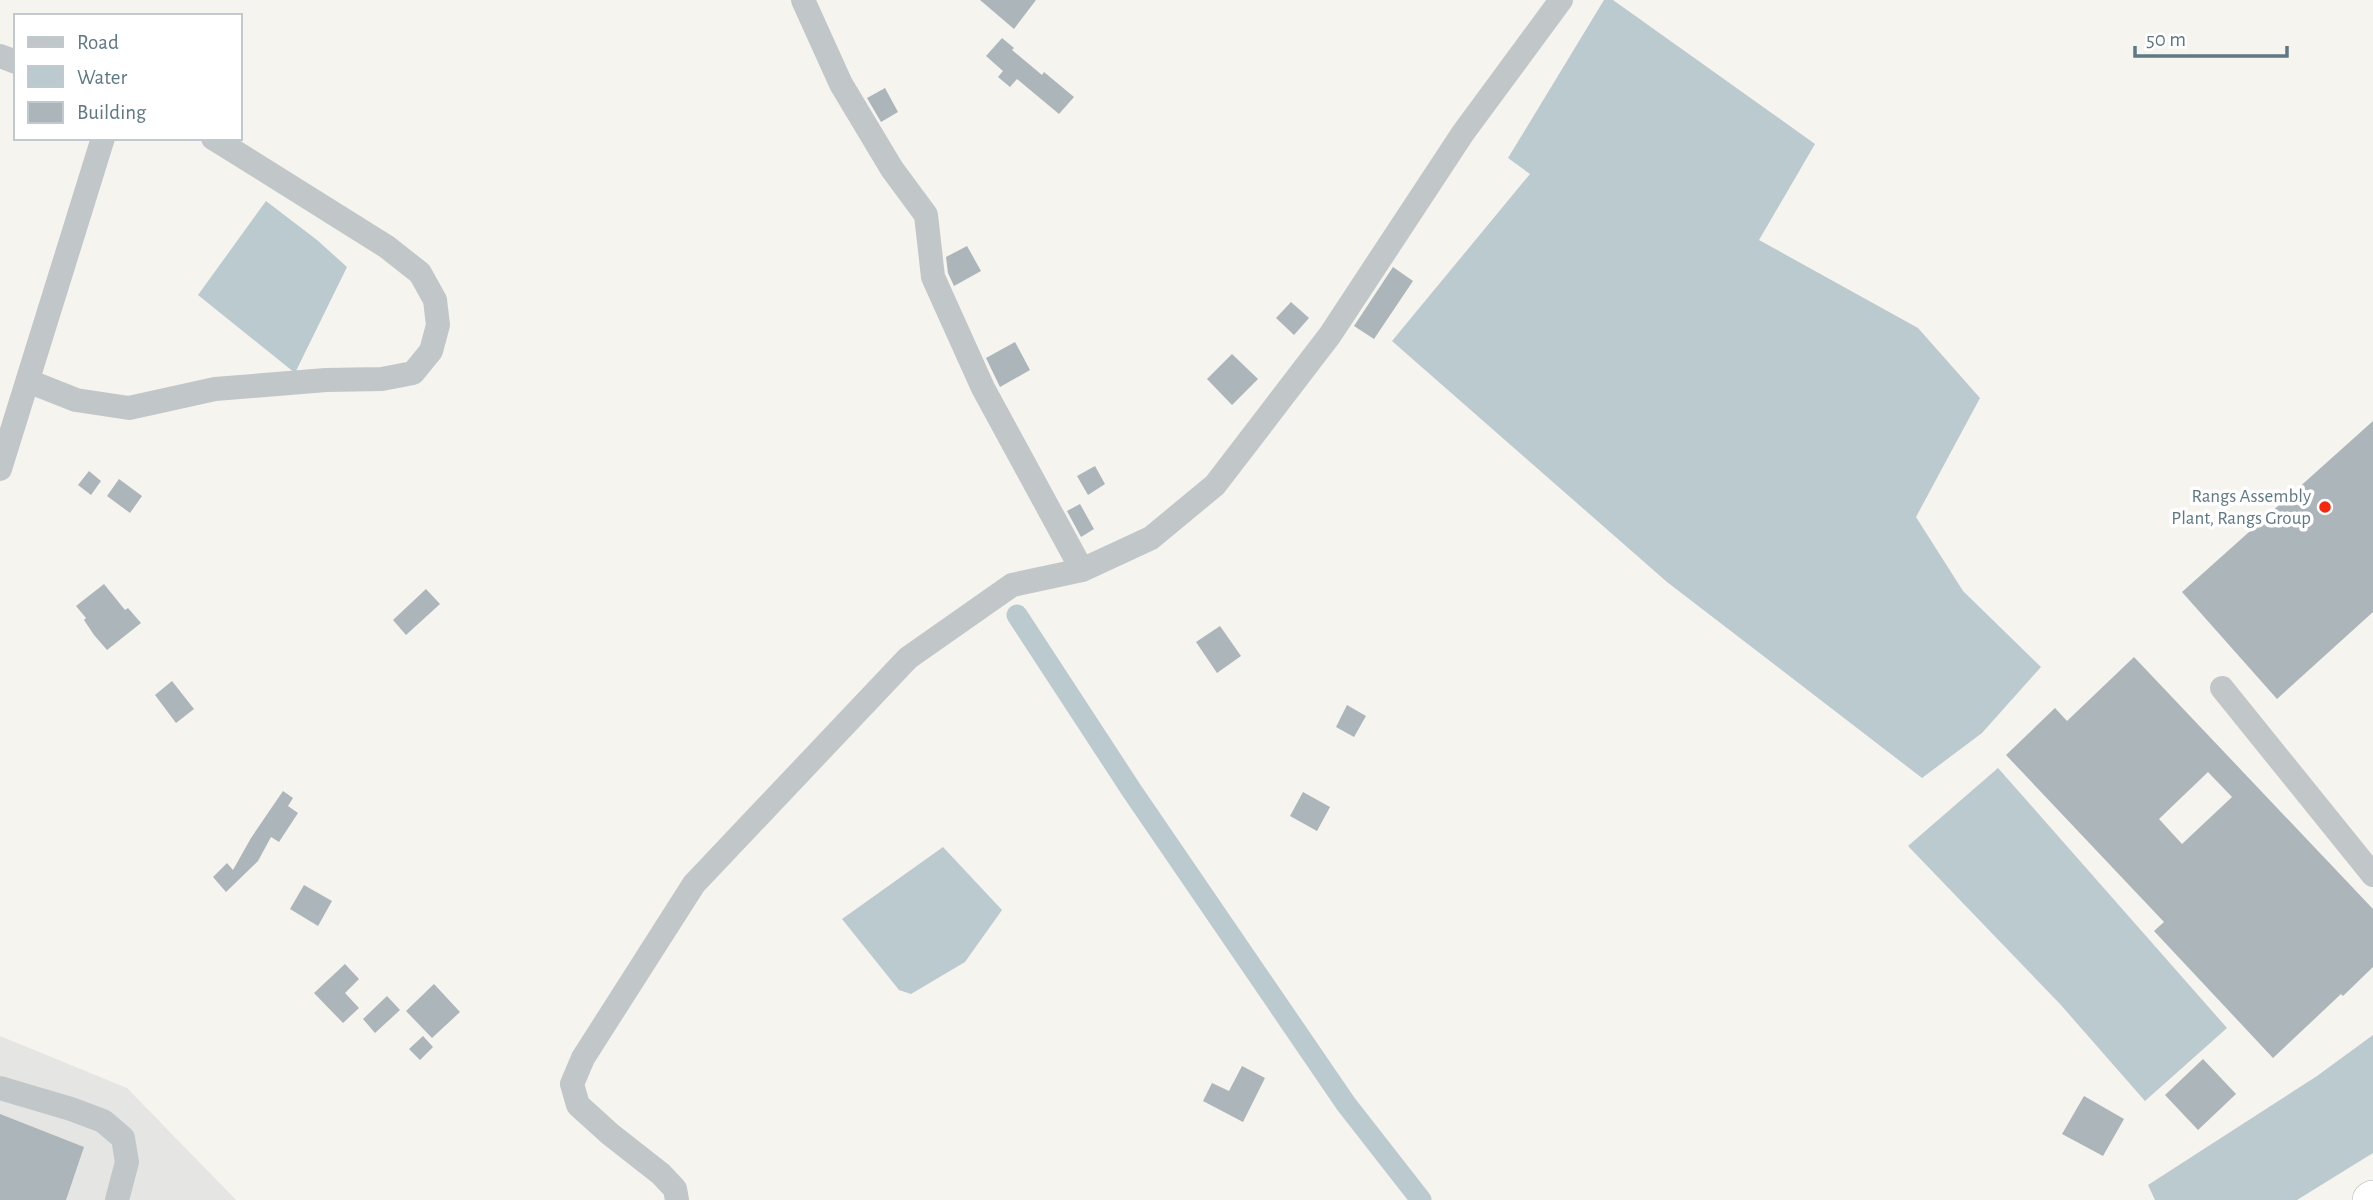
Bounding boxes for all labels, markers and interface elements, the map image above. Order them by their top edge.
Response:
legend [14,14,242,140]
scale bar [2135,14,2287,58]
text: 50 m [2146,29,2186,50]
text: Road [77,32,119,53]
text: Water [77,67,127,88]
text: Building [77,102,147,123]
place label: Rangs Assembly Plant, Rangs Group [2171,487,2311,528]
marker: Rangs Assembly Plant, Rangs Group [2317,499,2333,515]

